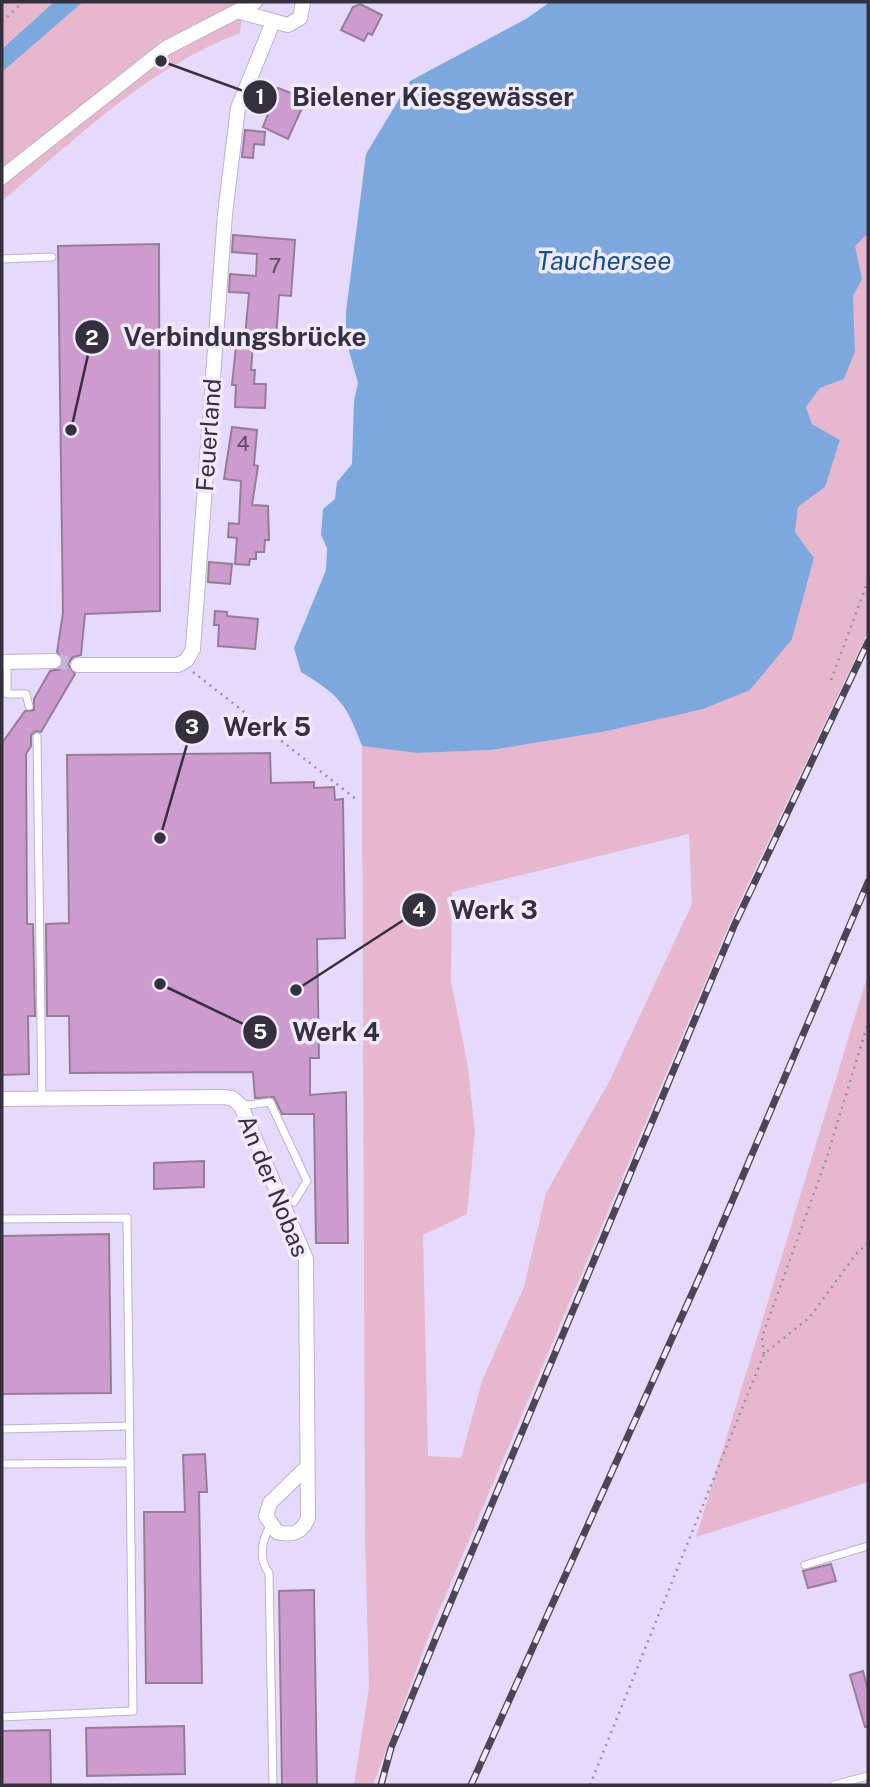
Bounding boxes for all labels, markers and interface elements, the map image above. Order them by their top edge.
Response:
callout: Bielener Kiesgewässer [243,73,587,120]
text: Bielener Kiesgewässer [292,81,574,112]
text: 1 [256,84,265,109]
water label: Tauchersee [537,245,671,276]
house number: 7 [269,253,281,278]
callout: Verbindungsbrücke [74,314,380,361]
text: Verbindungsbrücke [124,321,366,352]
text: 2 [85,325,99,350]
street label: Feuerland [190,378,226,492]
house number: 4 [236,431,250,456]
callout: Werk 5 [174,703,325,750]
text: Werk 5 [223,711,311,742]
text: 3 [185,714,199,739]
callout: Werk 3 [401,887,552,934]
text: Werk 3 [450,894,538,925]
text: 4 [412,897,426,922]
callout: Werk 4 [243,1008,393,1055]
text: Werk 4 [292,1016,380,1047]
text: 5 [253,1019,267,1044]
street label: An der Nobas [233,1111,315,1261]

